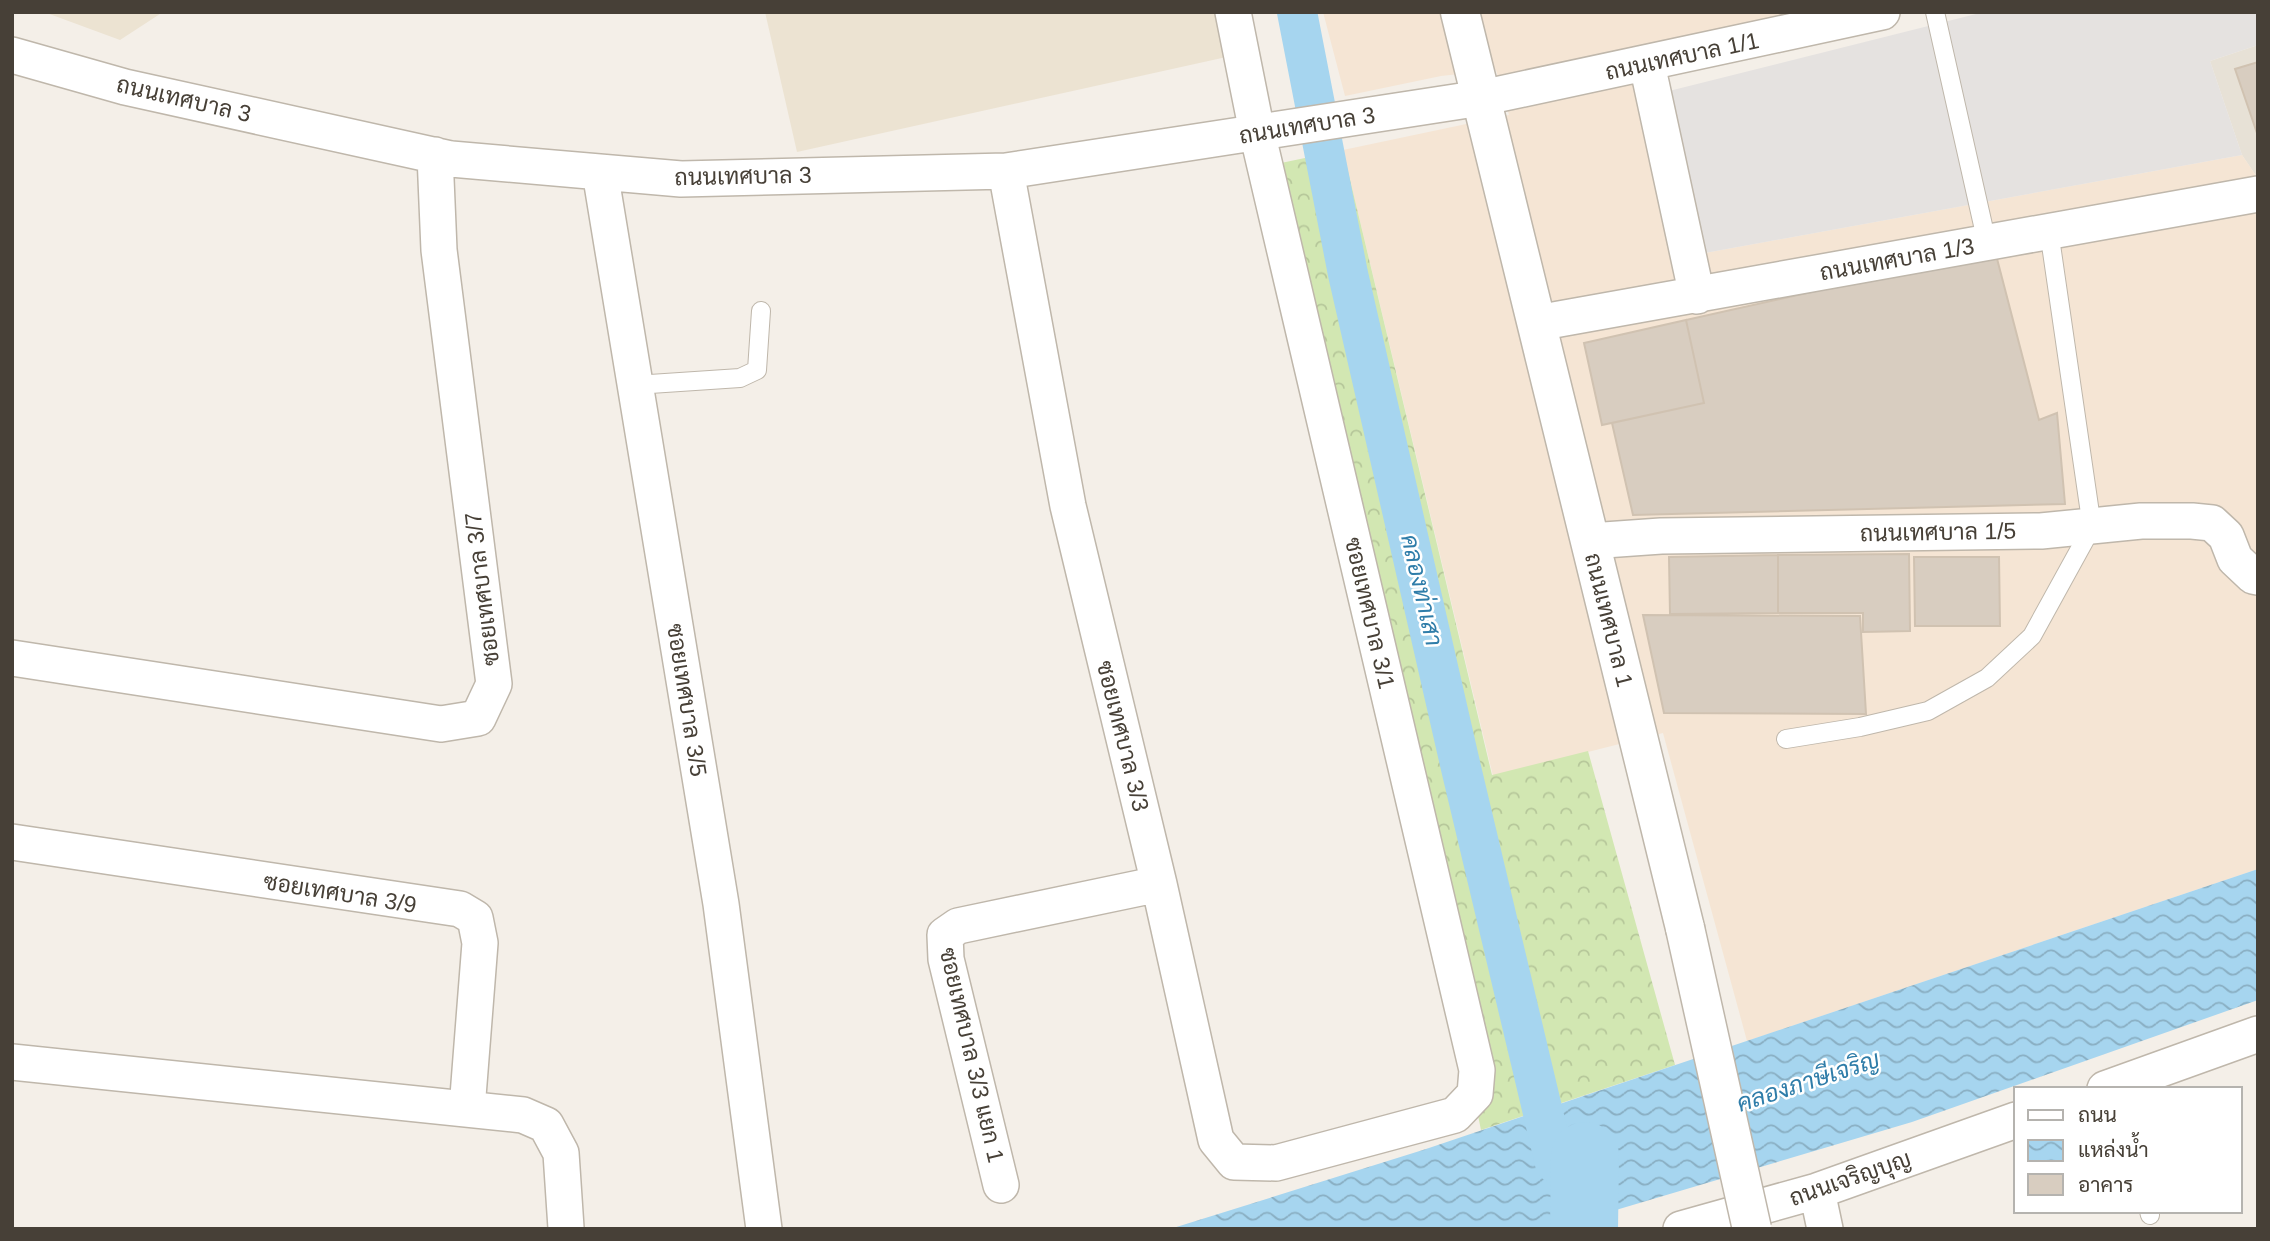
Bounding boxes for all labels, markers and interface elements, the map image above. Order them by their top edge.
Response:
street label: ถนนเทศบาล 1/1 [1603,27,1761,85]
street label: ถนนเทศบาล 3 [114,71,254,127]
street label: ถนนเทศบาล 3 [1237,101,1377,149]
street label: ถนนเทศบาล 3 [674,162,812,190]
street label: ถนนเทศบาล 1/3 [1818,233,1976,285]
street label: ซอยเทศบาล 3/7 [460,511,504,667]
street label: ถนนเทศบาล 1/5 [1860,518,2016,546]
water label: คลองท่าเสา [1396,532,1448,648]
street label: ซอยเทศบาล 3/1 [1340,535,1400,691]
street label: ถนนเทศบาล 1 [1580,550,1638,690]
street label: ซอยเทศบาล 3/5 [662,622,712,778]
street label: ซอยเทศบาล 3/3 [1092,658,1154,814]
street label: ซอยเทศบาล 3/9 [262,868,418,918]
street label: ซอยเทศบาล 3/3 แยก 1 [935,945,1009,1165]
water label: คลองภาษีเจริญ [1733,1044,1883,1118]
legend [2014,1087,2242,1213]
text: ถนน [2078,1103,2117,1126]
text: แหล่งน้ำ [2078,1132,2149,1161]
street label: ถนนเจริญบุญ [1786,1144,1915,1214]
text: อาคาร [2078,1173,2134,1196]

